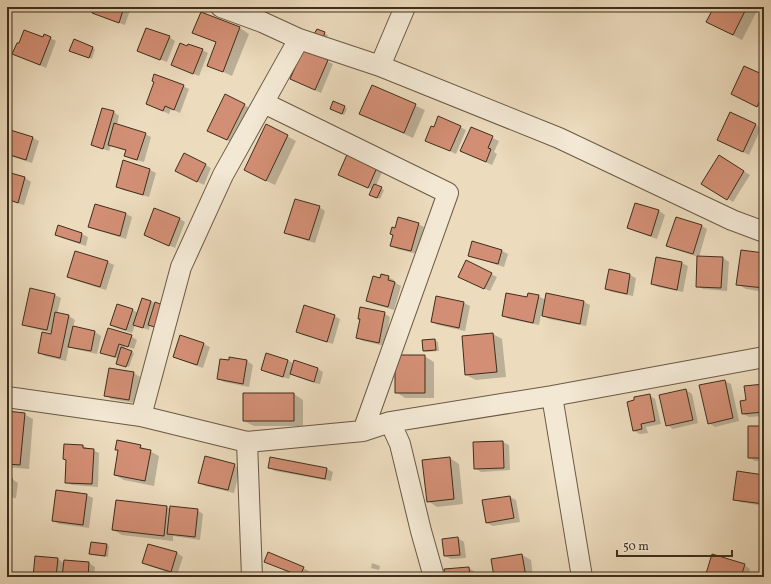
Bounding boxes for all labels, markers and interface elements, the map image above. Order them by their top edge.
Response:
scale bar [617,532,732,558]
text: 50 m [623,539,649,555]

